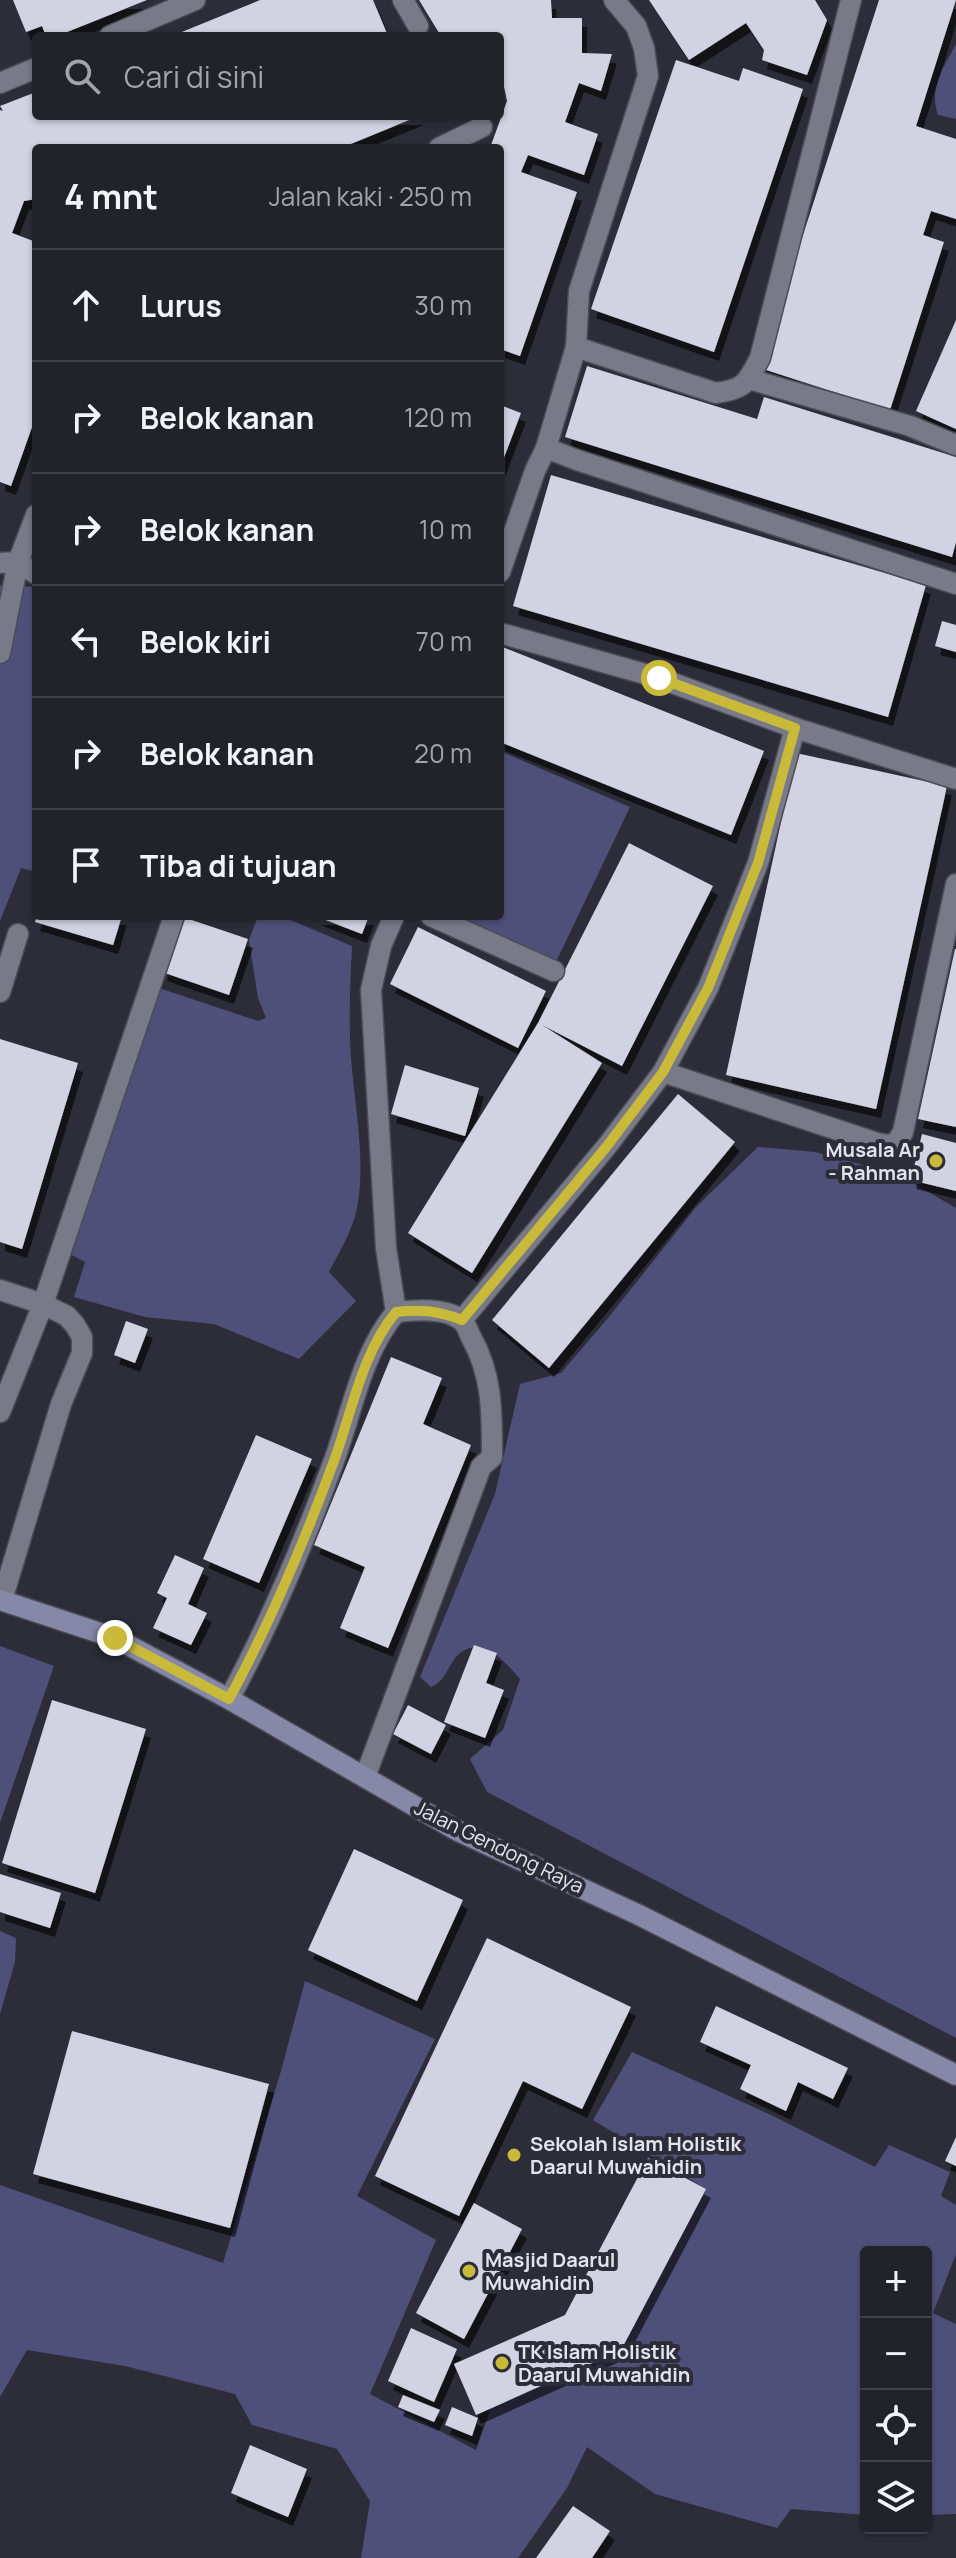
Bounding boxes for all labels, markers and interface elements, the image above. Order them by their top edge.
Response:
search box [32,32,504,120]
icon: search [60,54,104,98]
text: Cari di sini [124,56,264,97]
text: 4 mnt [64,173,158,219]
text: Jalan kaki · 250 m [269,178,472,214]
icon: ahead [64,283,108,327]
text: Lurus [140,285,222,326]
text: 30 m [415,287,472,323]
icon: right [64,395,108,439]
text: Belok kanan [140,397,314,438]
text: 120 m [404,399,472,435]
icon: right [64,507,108,551]
text: Belok kanan [140,509,314,550]
text: 10 m [419,511,472,547]
icon: left [64,619,108,663]
text: Belok kiri [140,621,271,662]
text: 70 m [416,623,472,659]
route start [641,660,677,696]
icon: right [64,731,108,775]
text: Belok kanan [140,733,314,774]
text: 20 m [414,735,472,771]
icon: arrive [64,843,108,887]
text: Tiba di tujuan [140,845,337,886]
place label: Musala Ar - Rahman [826,1136,920,1186]
marker: Musala Ar - Rahman [927,1152,945,1170]
route end [97,1620,133,1656]
street label: Jalan Gendong Raya [410,1794,588,1899]
place label: Sekolah Islam Holistik Daarul Muwahidin [530,2130,742,2180]
marker: Sekolah Islam Holistik Daarul Muwahidin [505,2146,523,2164]
place label: Masjid Daarul Muwahidin [485,2246,615,2296]
map controls [860,2246,932,2534]
button: + [860,2246,932,2318]
marker: Masjid Daarul Muwahidin [460,2262,478,2280]
button: − [860,2318,932,2390]
place label: TK Islam Holistik Daarul Muwahidin [518,2338,690,2388]
marker: TK Islam Holistik Daarul Muwahidin [493,2354,511,2372]
button: locate [860,2390,932,2462]
button: layers [860,2462,932,2534]

